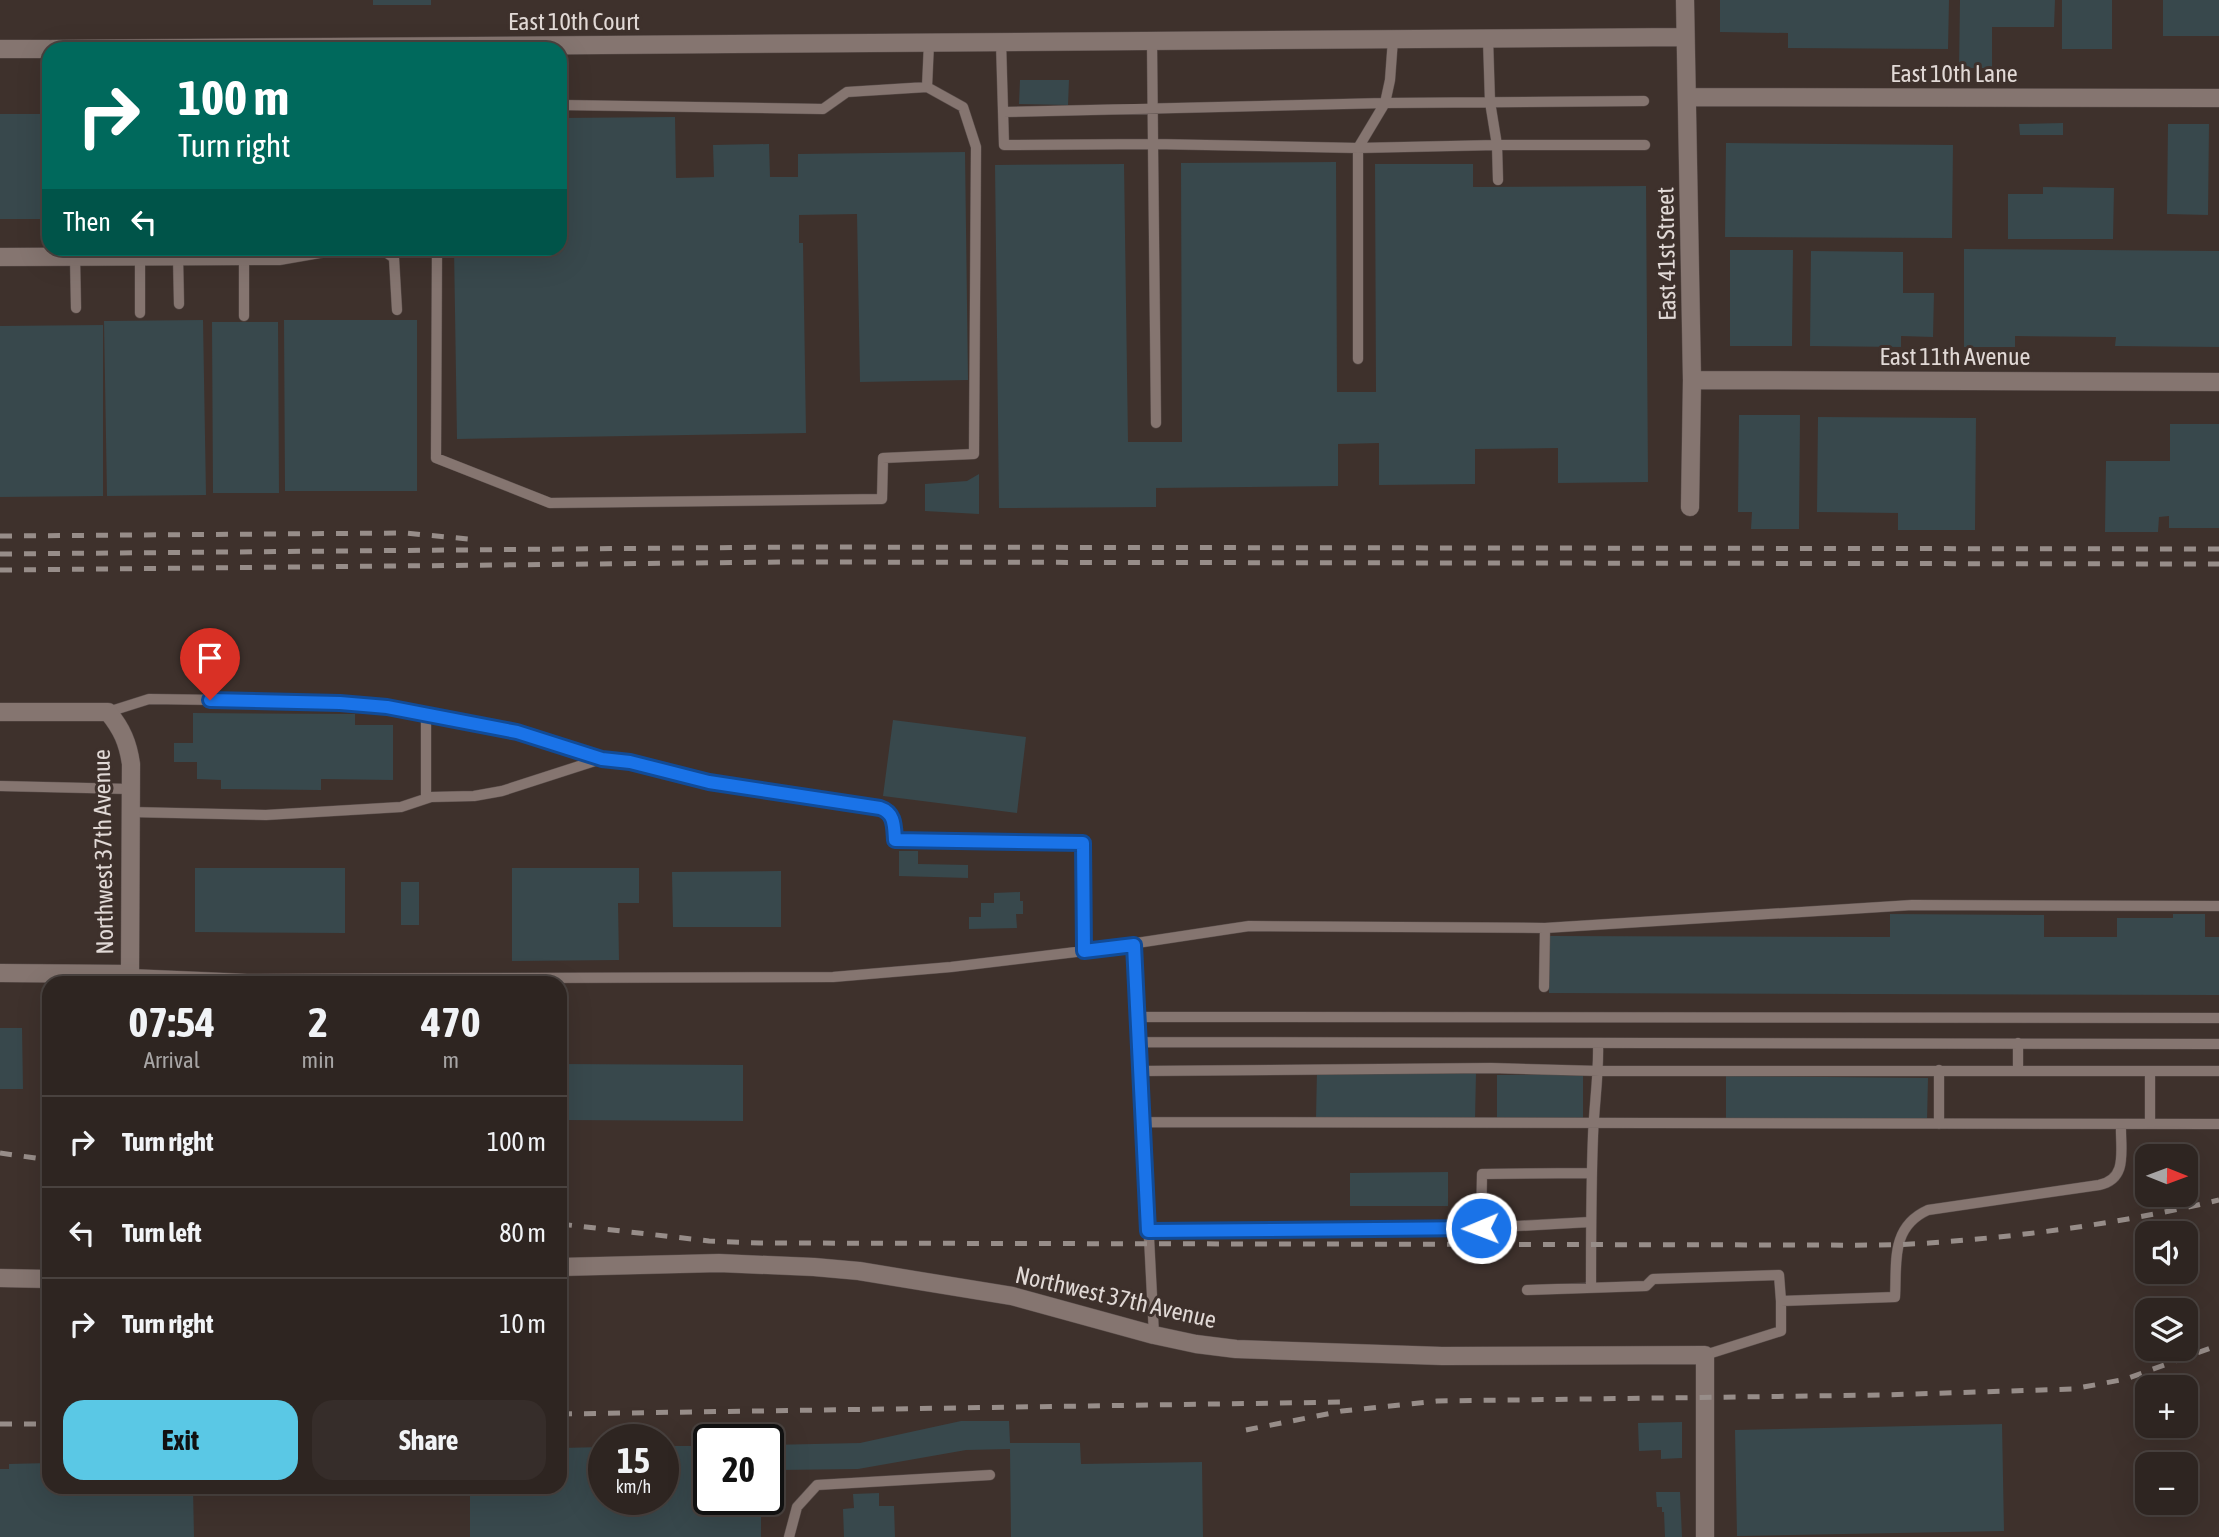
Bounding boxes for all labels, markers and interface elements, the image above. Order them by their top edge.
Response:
street label: East 10th Court [508,8,640,35]
street label: East 10th Lane [1890,60,2018,87]
text: 100 m [178,69,289,125]
icon: right [63,70,154,161]
text: Turn right [178,127,291,164]
street label: East 41st Street [1651,187,1681,321]
icon: left [125,203,163,241]
text: Then [63,207,111,237]
street label: East 11th Avenue [1880,343,2030,370]
pin [180,628,240,700]
icon: arrive [191,639,229,677]
street label: Northwest 37th Avenue [88,749,118,955]
text: 07:54 [129,998,215,1046]
text: 2 [308,998,328,1046]
text: 470 [421,998,480,1046]
text: Arrival [144,1047,200,1073]
text: min [302,1047,335,1073]
text: m [443,1047,459,1073]
icon: right [63,1123,101,1161]
text: Turn right [122,1127,213,1157]
text: 100 m [487,1127,546,1157]
north arrow [2135,1144,2198,1208]
map controls [2135,1144,2198,1515]
position arrow [1444,1191,1518,1265]
icon: left [63,1214,101,1252]
text: Turn left [122,1218,202,1248]
text: 80 m [499,1218,546,1248]
button: sound [2135,1221,2198,1284]
street label: Northwest 37th Avenue [1013,1261,1219,1333]
button: layers [2135,1298,2198,1361]
icon: right [63,1305,101,1343]
text: Turn right [122,1309,213,1339]
text: 10 m [499,1309,546,1339]
button: + [2135,1375,2198,1438]
button: Exit [63,1400,298,1480]
button: Share [312,1400,546,1480]
speed limit sign: 20 [693,1424,784,1515]
text: 15 [617,1440,650,1480]
button: − [2135,1452,2198,1515]
text: km/h [616,1476,651,1497]

